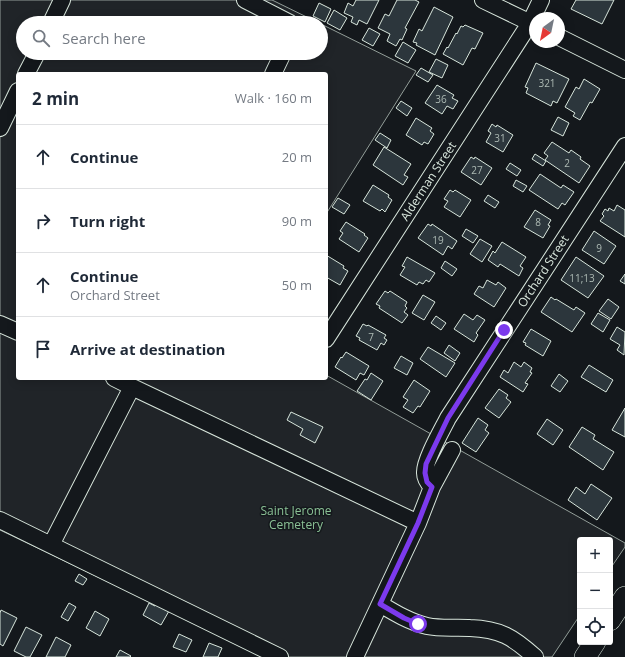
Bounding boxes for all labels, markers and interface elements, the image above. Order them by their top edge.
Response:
north arrow [529,12,565,48]
search box [16,16,328,60]
icon: search [30,27,52,49]
text: Search here [62,28,146,48]
house number: 321 [538,76,556,90]
text: 2 min [32,87,79,110]
text: Walk · 160 m [235,89,312,107]
house number: 36 [435,92,447,106]
house number: 31 [494,131,506,145]
street label: Alderman Street [396,138,460,224]
icon: ahead [32,146,54,168]
text: Continue [70,147,138,167]
text: 20 m [282,148,312,166]
house number: 2 [564,156,570,170]
house number: 27 [471,163,483,177]
icon: right [32,210,54,232]
text: Turn right [70,211,145,231]
text: 90 m [282,212,312,230]
house number: 8 [535,215,541,229]
street label: Orchard Street [513,232,573,310]
house number: 19 [432,233,444,247]
house number: 9 [596,241,602,255]
text: Continue [70,266,138,286]
house number: 11;13 [569,271,595,285]
icon: ahead [32,274,54,296]
text: 50 m [282,276,312,294]
text: Orchard Street [70,286,160,304]
route end [495,321,513,339]
house number: 7 [368,330,374,344]
icon: arrive [32,338,54,360]
text: Arrive at destination [70,339,225,359]
park label: Saint Jerome Cemetery [261,502,332,533]
map controls [577,537,613,645]
button: + [577,537,613,573]
button: − [577,573,613,609]
button: locate [577,609,613,645]
route start [409,615,427,633]

